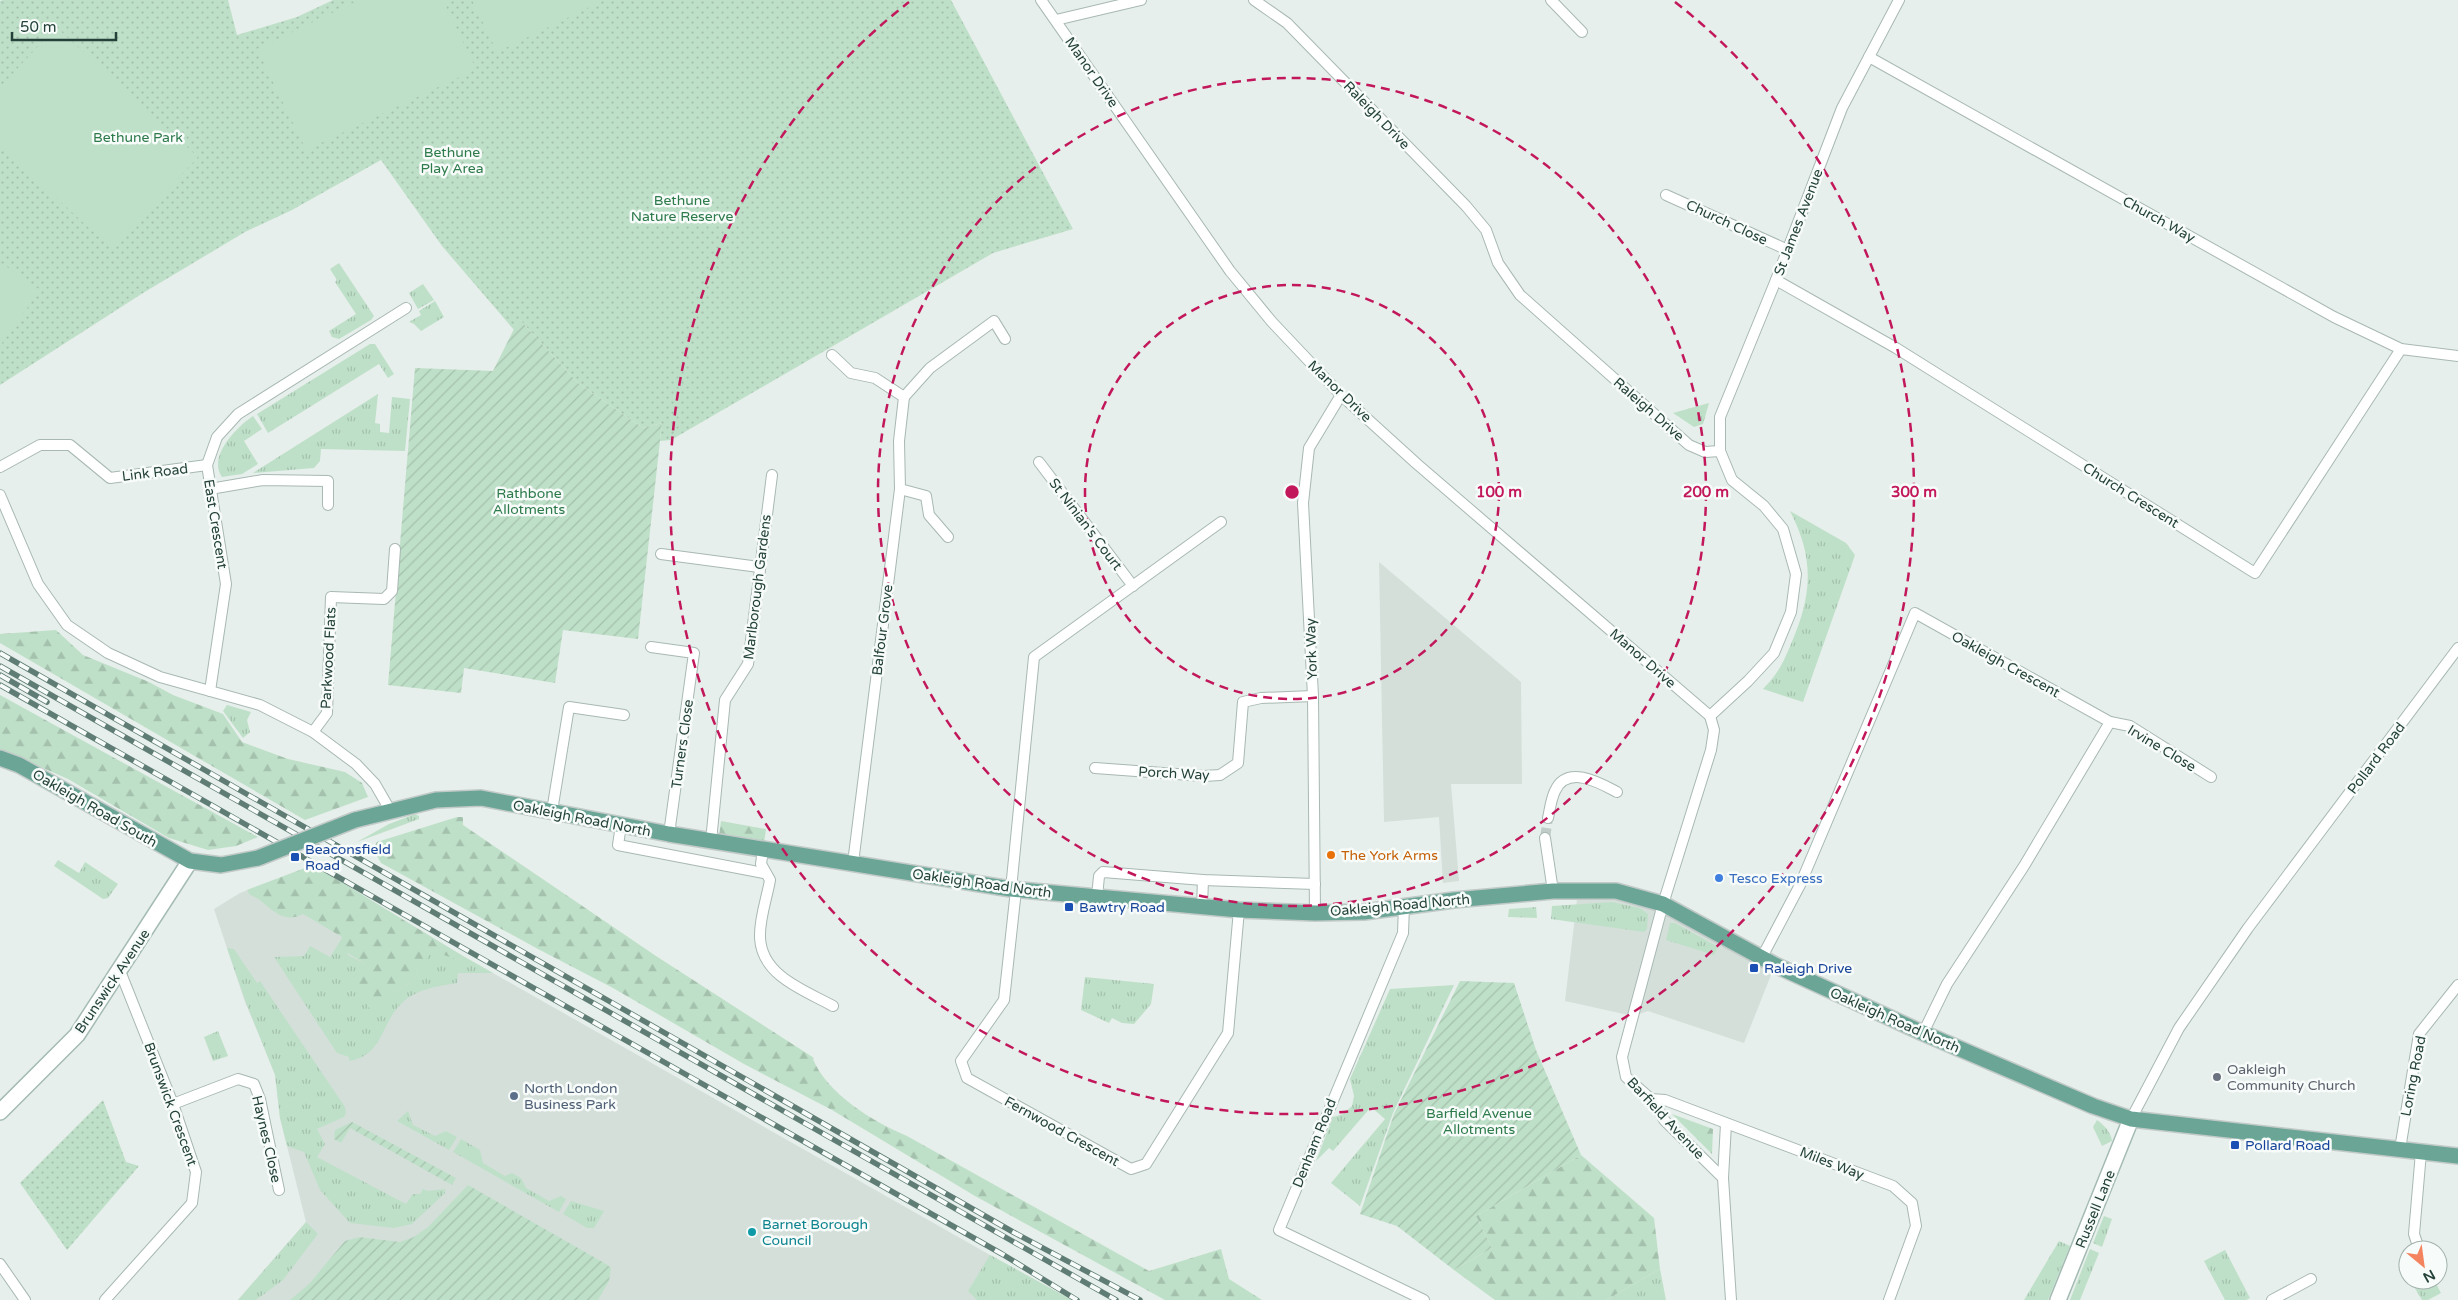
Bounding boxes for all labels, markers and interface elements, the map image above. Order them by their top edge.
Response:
scale bar [12,10,116,42]
text: 50 m [20,18,57,36]
street label: Manor Drive [1061,34,1122,111]
street label: Raleigh Drive [1340,78,1413,153]
park label: Bethune Park [93,129,183,146]
park label: Bethune Play Area [420,144,484,177]
street label: St James Avenue [1770,166,1827,278]
park label: Bethune Nature Reserve [631,192,733,225]
street label: Church Way [2119,193,2198,247]
street label: Church Close [1683,196,1770,249]
street label: Manor Drive [1304,357,1375,426]
street label: Raleigh Drive [1610,374,1688,445]
street label: Church Crescent [2080,459,2182,532]
street label: Link Road [121,460,189,485]
street label: St Ninian's Court [1045,475,1126,574]
street label: East Crescent [200,478,231,571]
centre of rings [1283,483,1301,501]
text: 100 m [1476,483,1522,501]
text: 200 m [1683,483,1729,501]
text: 300 m [1891,483,1937,501]
park label: Rathbone Allotments [493,485,565,518]
street label: Marlborough Gardens [740,513,775,661]
street label: Balfour Grove [868,584,897,676]
street label: Parkwood Flats [317,606,340,709]
street label: York Way [1302,617,1321,680]
street label: Manor Drive [1606,625,1679,692]
street label: Oakleigh Crescent [1949,628,2063,702]
street label: Turners Close [668,698,697,790]
street label: Pollard Road [2344,719,2409,798]
street label: Irvine Close [2125,721,2199,775]
street label: Porch Way [1138,763,1211,784]
street label: Oakleigh Road South [29,766,160,851]
street label: Oakleigh Road North [511,797,652,840]
place label: Beaconsfield Road [305,841,391,874]
place label: The York Arms [1341,847,1438,864]
marker: The York Arms [1325,849,1337,861]
marker: Beaconsfield Road [289,851,301,863]
street label: Oakleigh Road North [911,865,1053,902]
place label: Tesco Express [1729,870,1823,887]
marker: Tesco Express [1713,872,1725,884]
street label: Oakleigh Road North [1329,891,1471,920]
place label: Bawtry Road [1079,899,1165,916]
marker: Bawtry Road [1063,901,1075,913]
street label: Brunswick Avenue [71,926,154,1037]
place label: Raleigh Drive [1764,960,1852,977]
marker: Raleigh Drive [1748,962,1760,974]
street label: Oakleigh Road North [1827,984,1962,1057]
street label: Loring Road [2397,1034,2430,1118]
street label: Brunswick Crescent [140,1040,201,1169]
place label: Oakleigh Community Church [2227,1061,2356,1094]
marker: Oakleigh Community Church [2211,1071,2223,1083]
street label: Barfield Avenue [1623,1074,1708,1163]
place label: North London Business Park [524,1080,617,1113]
marker: North London Business Park [508,1090,520,1102]
street label: Fernwood Crescent [1001,1093,1123,1170]
street label: Haynes Close [248,1094,285,1184]
street label: Denham Road [1289,1096,1340,1190]
park label: Barfield Avenue Allotments [1426,1105,1532,1138]
place label: Pollard Road [2245,1137,2330,1154]
marker: Pollard Road [2229,1139,2241,1151]
street label: Miles Way [1797,1143,1867,1184]
street label: Russell Lane [2072,1168,2119,1251]
place label: Barnet Borough Council [762,1216,868,1249]
marker: Barnet Borough Council [746,1226,758,1238]
north arrow [2398,1240,2448,1290]
text: N [2420,1266,2438,1286]

